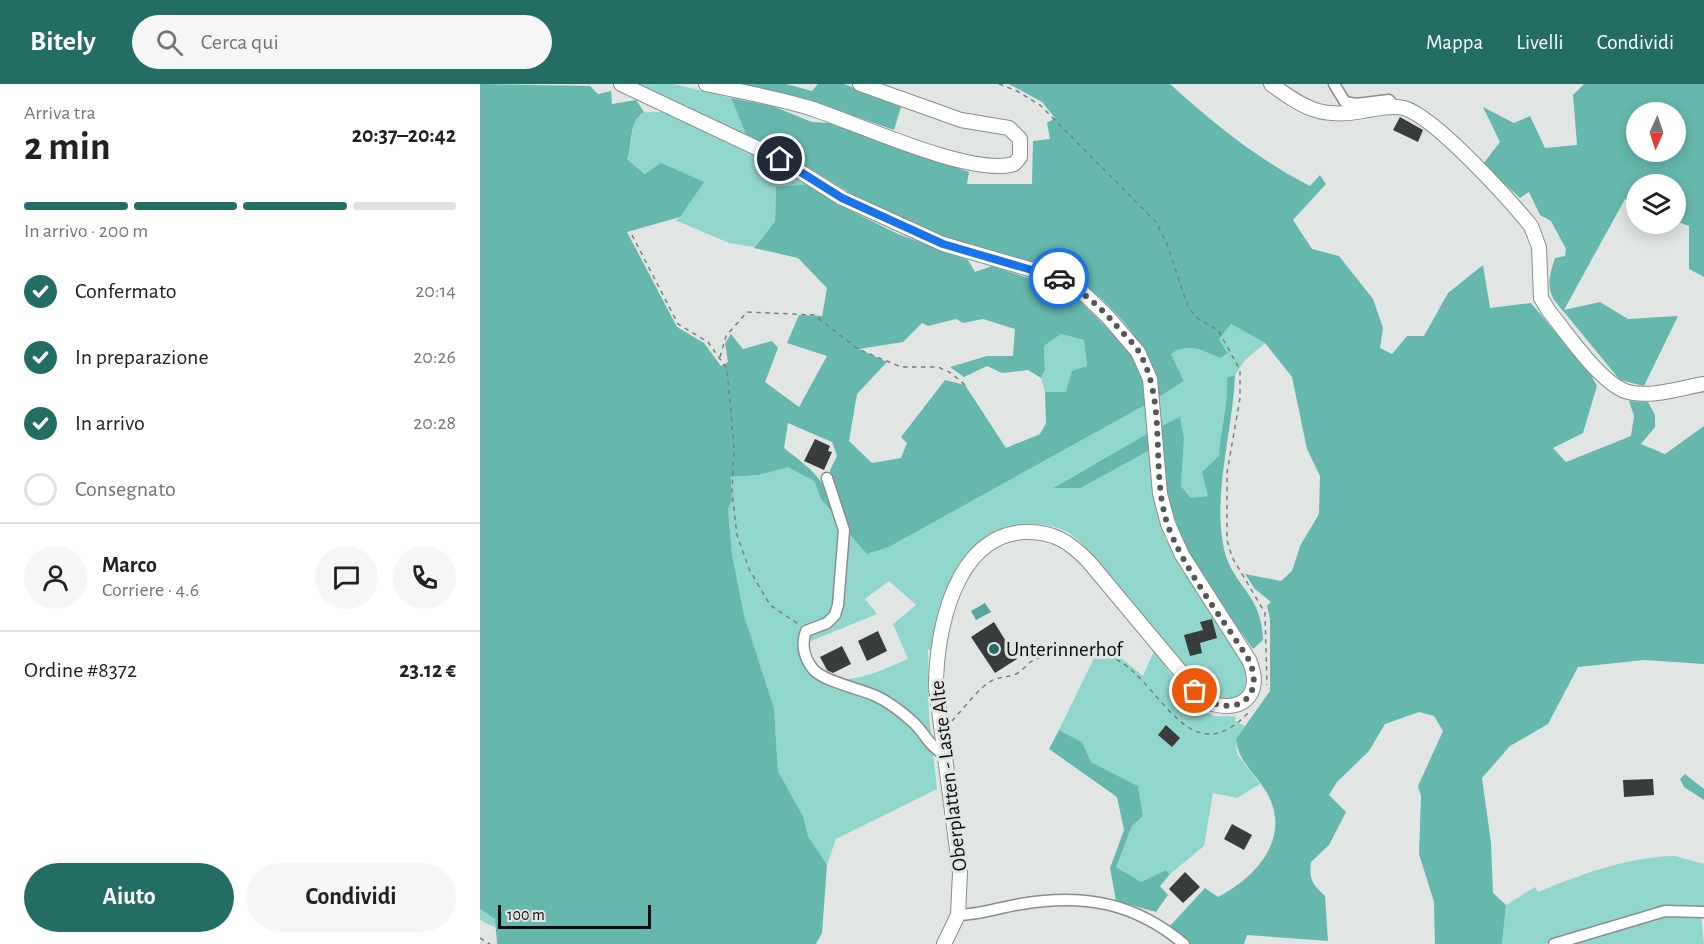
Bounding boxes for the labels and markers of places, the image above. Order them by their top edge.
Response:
pin [754,133,805,184]
place label: Unterinnerhof [1006,639,1124,660]
marker: Unterinnerhof [987,642,1001,656]
pin [1169,665,1220,716]

